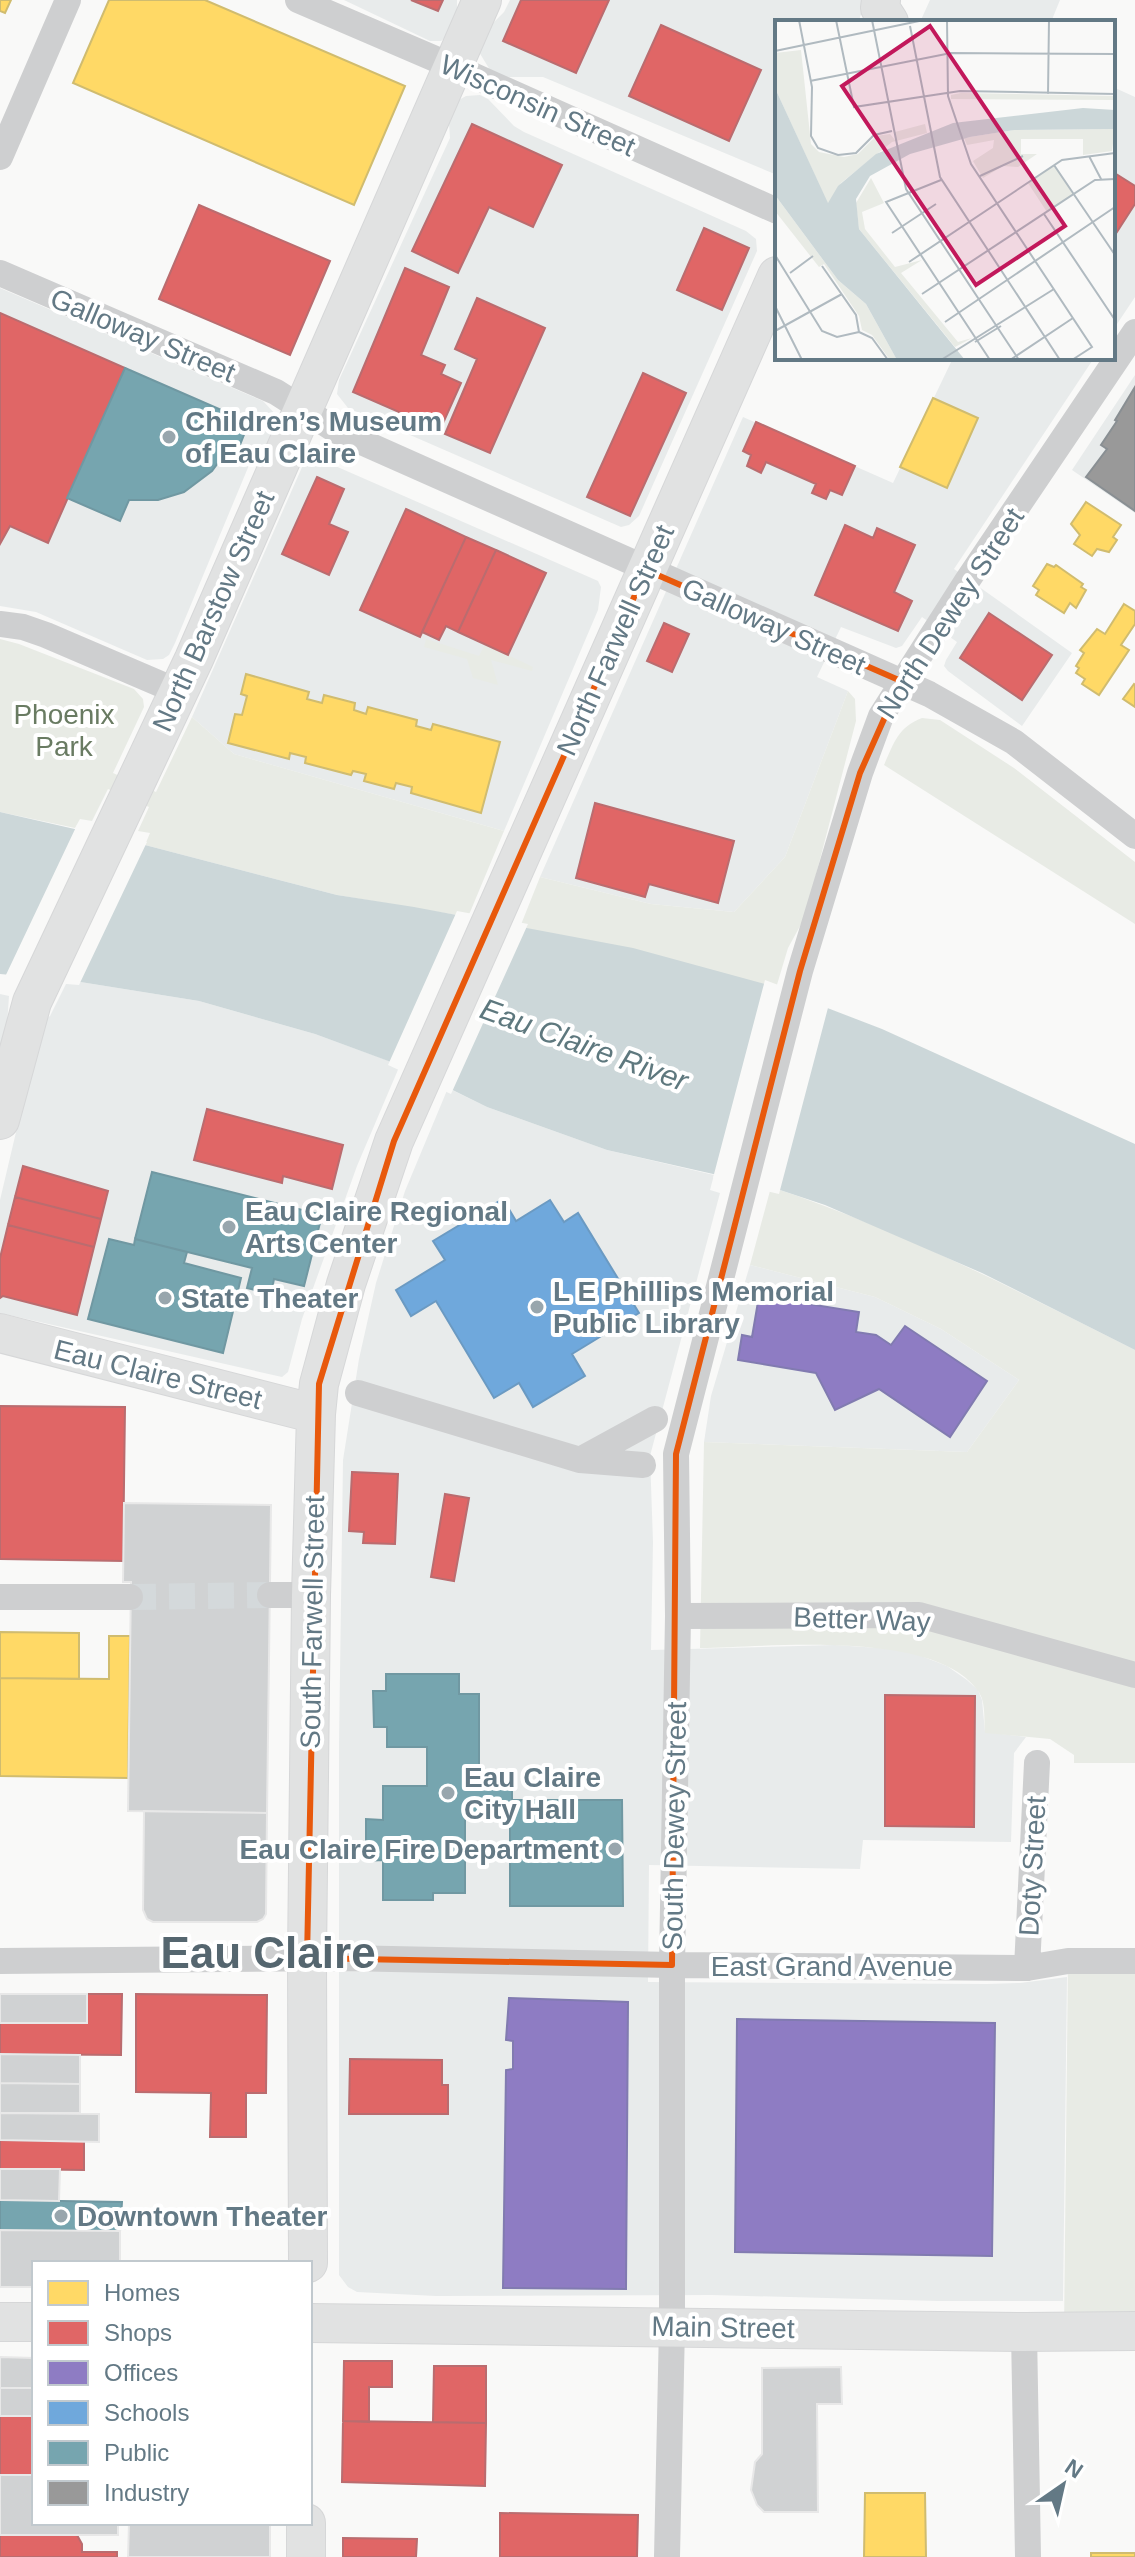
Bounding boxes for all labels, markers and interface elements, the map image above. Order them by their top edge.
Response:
inset map [775,20,1115,360]
street label: Wisconsin Street [436,49,640,162]
street label: Galloway Street [46,283,240,388]
place label: Children’s Museum of Eau Claire [185,406,442,469]
marker: Children’s Museum of Eau Claire [160,428,178,446]
street label: North Barstow Street [146,486,281,736]
street label: North Dewey Street [871,502,1030,724]
street label: North Farwell Street [551,520,680,760]
street label: Galloway Street [677,572,871,681]
park label: Phoenix Park [13,699,115,762]
water label: Eau Claire River [476,992,693,1098]
place label: Eau Claire Regional Arts Center [245,1196,508,1259]
marker: Eau Claire Regional Arts Center [220,1218,238,1236]
place label: L E Phillips Memorial Public Library [553,1276,834,1339]
place label: State Theater [181,1283,358,1314]
marker: State Theater [156,1289,174,1307]
marker: L E Phillips Memorial Public Library [528,1298,546,1316]
street label: Eau Claire Street [51,1334,265,1415]
street label: South Farwell Street [295,1495,330,1749]
street label: Better Way [793,1602,931,1637]
street label: South Dewey Street [657,1701,692,1951]
place label: Eau Claire City Hall [464,1762,601,1825]
marker: Eau Claire City Hall [439,1784,457,1802]
street label: Doty Street [1013,1795,1052,1937]
place label: Eau Claire Fire Department [240,1834,599,1865]
marker: Eau Claire Fire Department [606,1840,624,1858]
district label: Eau Claire [160,1928,376,1977]
street label: East Grand Avenue [711,1951,953,1982]
place label: Downtown Theater [77,2201,328,2232]
marker: Downtown Theater [52,2207,70,2225]
legend [32,2261,312,2525]
text: Homes [104,2279,180,2306]
street label: Main Street [651,2311,795,2344]
text: Shops [104,2319,172,2346]
text: Offices [104,2359,178,2386]
text: Schools [104,2399,189,2426]
text: Public [104,2439,169,2466]
north arrow [1023,2445,1103,2525]
text: N [1060,2454,1087,2484]
text: Industry [104,2479,189,2506]

